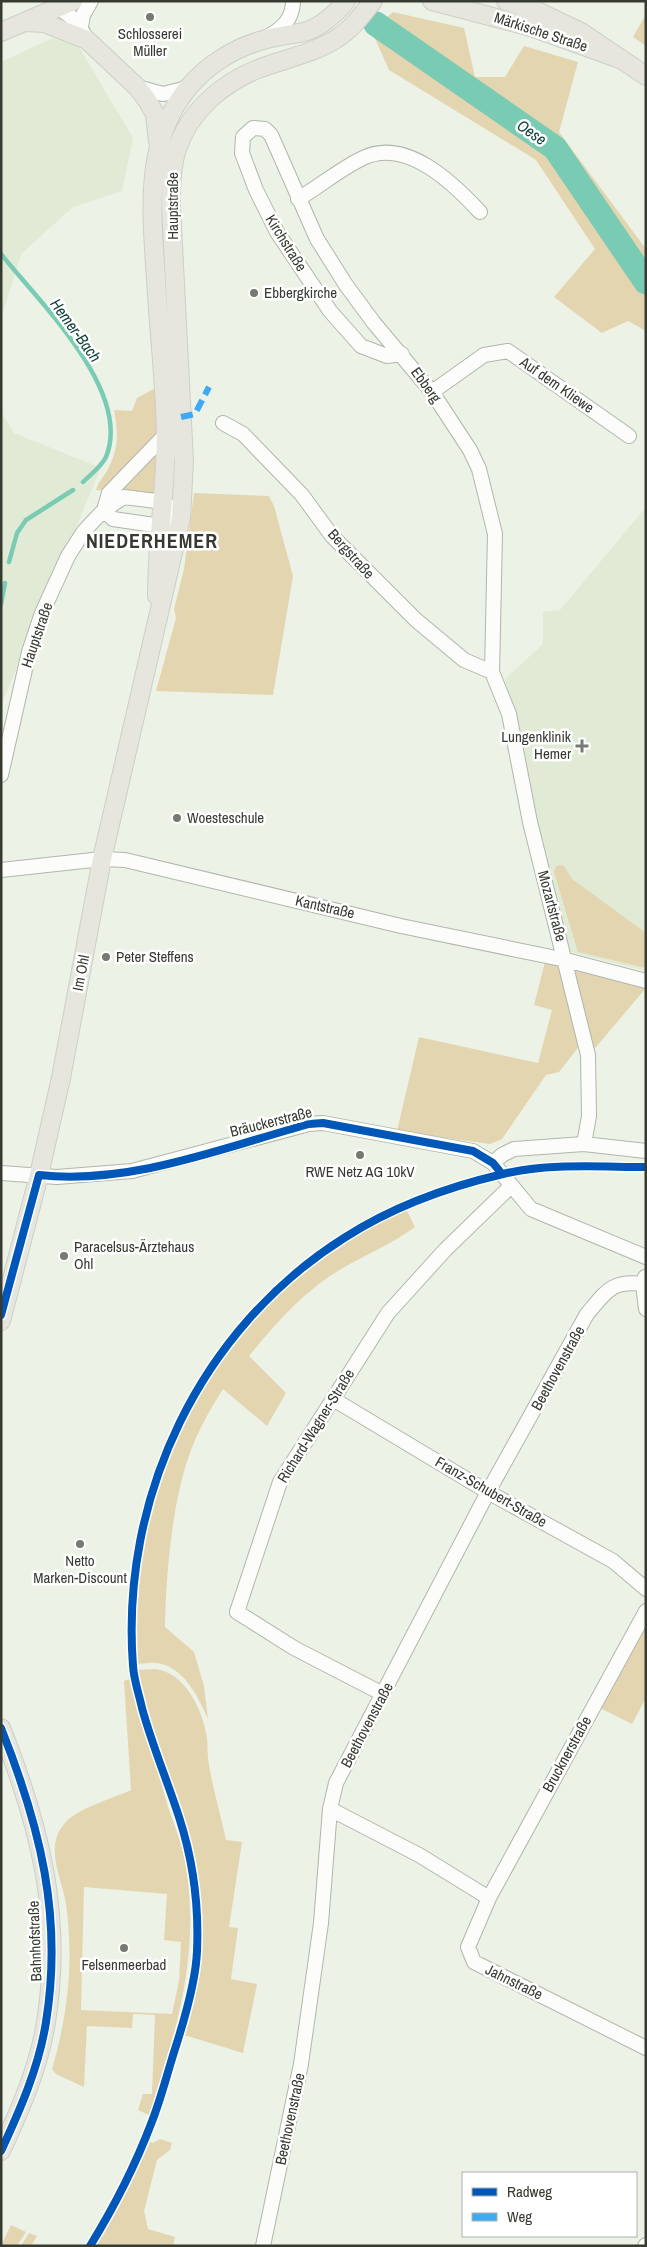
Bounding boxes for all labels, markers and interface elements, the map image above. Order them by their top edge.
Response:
street label: Märkische Straße [492,7,591,57]
marker: Schlosserei Müller [144,11,156,23]
place label: Schlosserei Müller [118,23,182,61]
water label: Oese [513,114,551,150]
street label: Hauptstraße [162,172,183,240]
street label: Kirchstraße [261,210,312,275]
place label: Ebbergkirche [264,282,337,303]
marker: Ebbergkirche [248,287,260,299]
water label: Hemer-Bach [45,294,107,366]
street label: Auf dem Kliewe [515,351,599,418]
street label: Ebberg [406,362,447,407]
street label: Bergstraße [323,524,380,583]
district label: NIEDERHEMER [86,527,218,554]
street label: Hauptstraße [16,599,58,670]
place label: Lungenklinik Hemer [501,726,572,764]
marker: Lungenklinik Hemer [575,739,589,753]
place label: Woesteschule [187,807,264,828]
marker: Woesteschule [171,812,183,824]
street label: Mozartstraße [533,868,572,944]
street label: Kantstraße [293,890,357,924]
place label: Peter Steffens [116,946,194,967]
marker: Peter Steffens [100,951,112,963]
street label: Im Ohl [67,953,94,993]
street label: Bräuckerstraße [228,1101,314,1142]
marker: RWE Netz AG 10kV [354,1149,366,1161]
place label: RWE Netz AG 10kV [305,1161,415,1182]
place label: Paracelsus-Ärztehaus Ohl [74,1236,194,1274]
marker: Paracelsus-Ärztehaus Ohl [58,1250,70,1262]
street label: Beethovenstraße [526,1322,590,1414]
street label: Richard-Wagner-Straße [272,1365,359,1487]
street label: Franz-Schubert-Straße [432,1451,551,1532]
marker: Netto Marken-Discount [74,1538,86,1550]
place label: Netto Marken-Discount [33,1550,127,1588]
street label: Beethovenstraße [335,1678,398,1771]
street label: Brucknerstraße [537,1712,596,1796]
street label: Bahnhofstraße [23,1900,46,1982]
marker: Felsenmeerbad [118,1942,130,1954]
place label: Felsenmeerbad [82,1954,166,1975]
street label: Jahnstraße [482,1959,547,2005]
street label: Beethovenstraße [270,2071,310,2167]
legend [462,2172,637,2237]
text: Radweg [507,2181,552,2202]
text: Weg [507,2206,532,2227]

